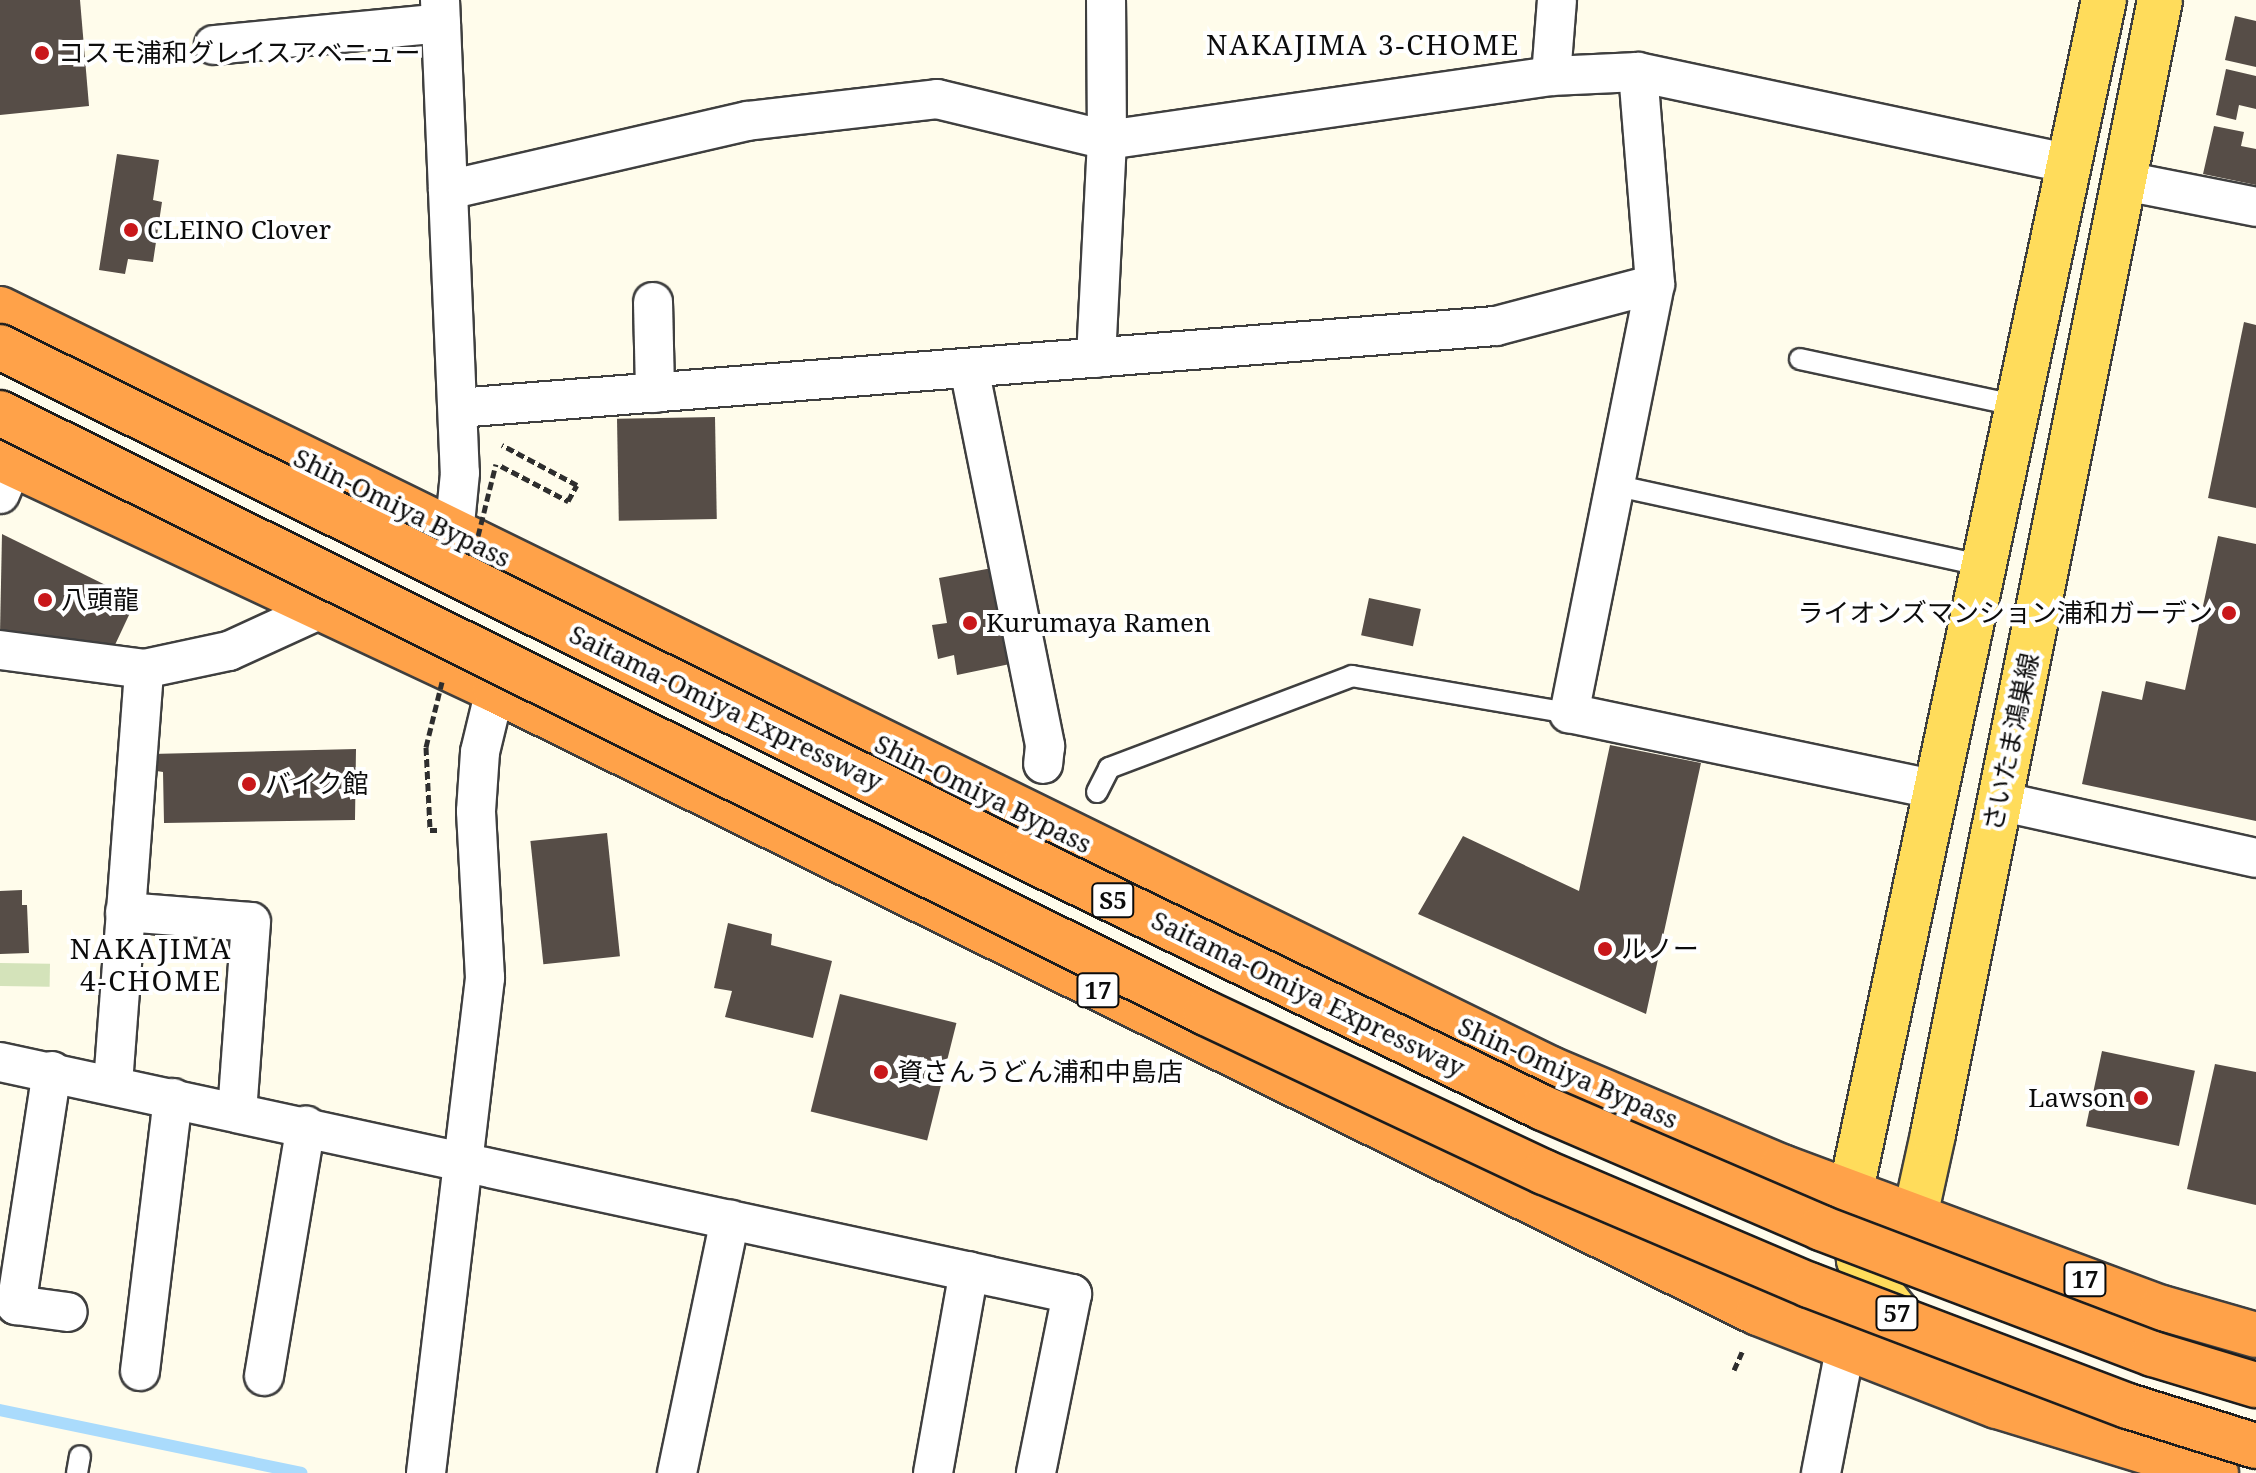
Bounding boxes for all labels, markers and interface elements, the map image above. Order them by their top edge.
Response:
district label: NAKAJIMA 3-CHOME [1206,27,1520,61]
place label: コスモ浦和グレイスアベニュー [58,37,422,69]
marker: コスモ浦和グレイスアベニュー [33,44,51,62]
place label: CLEINO Clover [147,214,331,246]
marker: CLEINO Clover [122,221,140,239]
street label: Shin-Omiya Bypass [289,442,515,574]
place label: 八頭龍 [61,584,139,616]
marker: 八頭龍 [36,591,54,609]
place label: ライオンズマンション浦和ガーデン [1797,597,2213,629]
marker: ライオンズマンション浦和ガーデン [2220,604,2238,622]
place label: Kurumaya Ramen [986,607,1211,639]
marker: Kurumaya Ramen [961,614,979,632]
street label: Saitama-Omiya Expressway [564,618,888,798]
street label: さいたま鴻巣線 [1977,650,2045,834]
street label: Shin-Omiya Bypass [870,728,1096,860]
place label: バイク館 [265,768,369,800]
marker: バイク館 [240,775,258,793]
road number: S5 [1091,880,1135,920]
street label: Saitama-Omiya Expressway [1146,904,1470,1084]
district label: NAKAJIMA 4-CHOME [70,931,232,997]
place label: ルノー [1621,933,1699,965]
marker: ルノー [1596,940,1614,958]
road number: 17 [1076,970,1120,1010]
street label: Shin-Omiya Bypass [1453,1010,1683,1136]
place label: 資さんうどん浦和中島店 [897,1056,1183,1088]
marker: 資さんうどん浦和中島店 [872,1063,890,1081]
place label: Lawson [2028,1082,2125,1114]
marker: Lawson [2132,1089,2150,1107]
road number: 17 [2063,1259,2107,1299]
road number: 57 [1875,1293,1919,1333]

